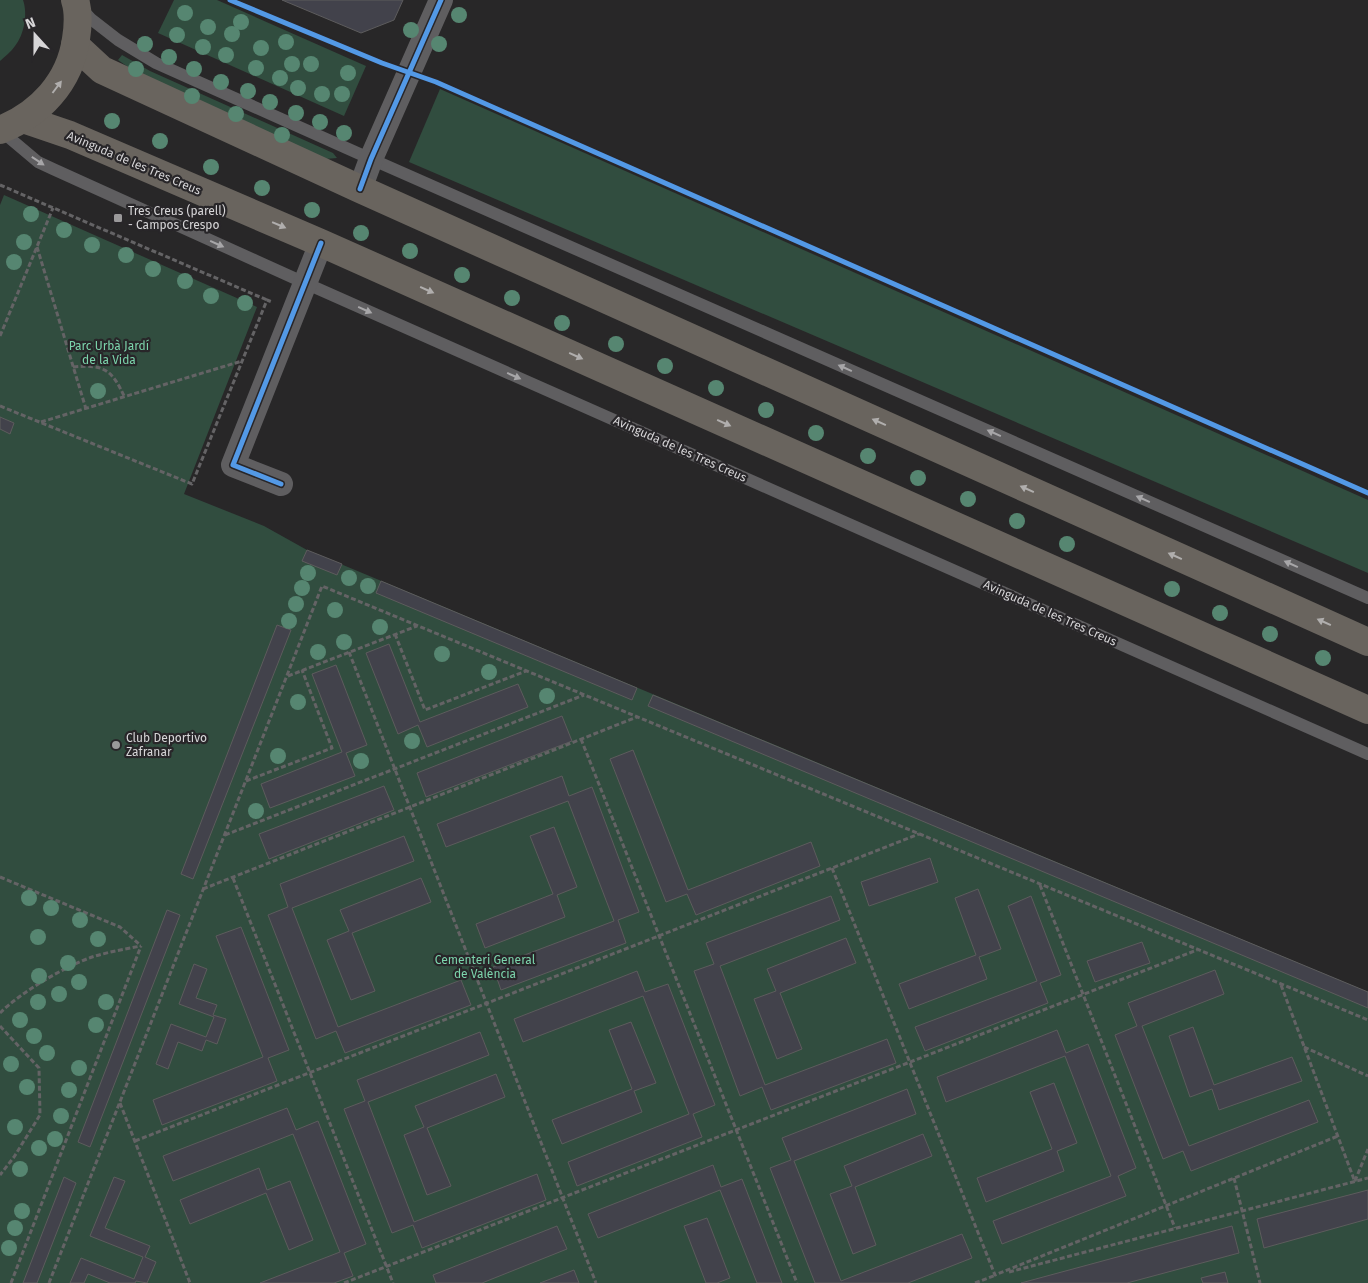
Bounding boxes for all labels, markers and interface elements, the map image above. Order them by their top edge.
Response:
north arrow [10,10,60,60]
text: N [23,14,38,33]
one-way arrow [52,80,62,94]
street label: Avinguda de les Tres Creus [65,128,203,198]
one-way arrow [31,156,45,166]
place label: Tres Creus (parell) - Campos Crespo [128,204,226,232]
marker: Tres Creus (parell) - Campos Crespo [112,212,124,224]
one-way arrow [271,221,286,229]
one-way arrow [210,240,224,248]
one-way arrow [420,287,434,295]
one-way arrow [358,306,372,314]
park label: Parc Urbà Jardí de la Vida [69,339,150,367]
one-way arrow [569,353,583,361]
one-way arrow [838,363,852,371]
one-way arrow [507,372,521,380]
street label: Avinguda de les Tres Creus [611,413,749,485]
one-way arrow [872,418,886,426]
one-way arrow [717,419,731,427]
one-way arrow [987,429,1001,437]
one-way arrow [1020,485,1034,493]
one-way arrow [1136,494,1150,502]
one-way arrow [1168,551,1182,559]
one-way arrow [1284,559,1298,567]
street label: Avinguda de les Tres Creus [981,577,1119,649]
one-way arrow [1317,618,1331,626]
place label: Club Deportivo Zafranar [126,731,207,759]
marker: Club Deportivo Zafranar [110,739,122,751]
park label: Cementeri General de València [435,953,536,981]

